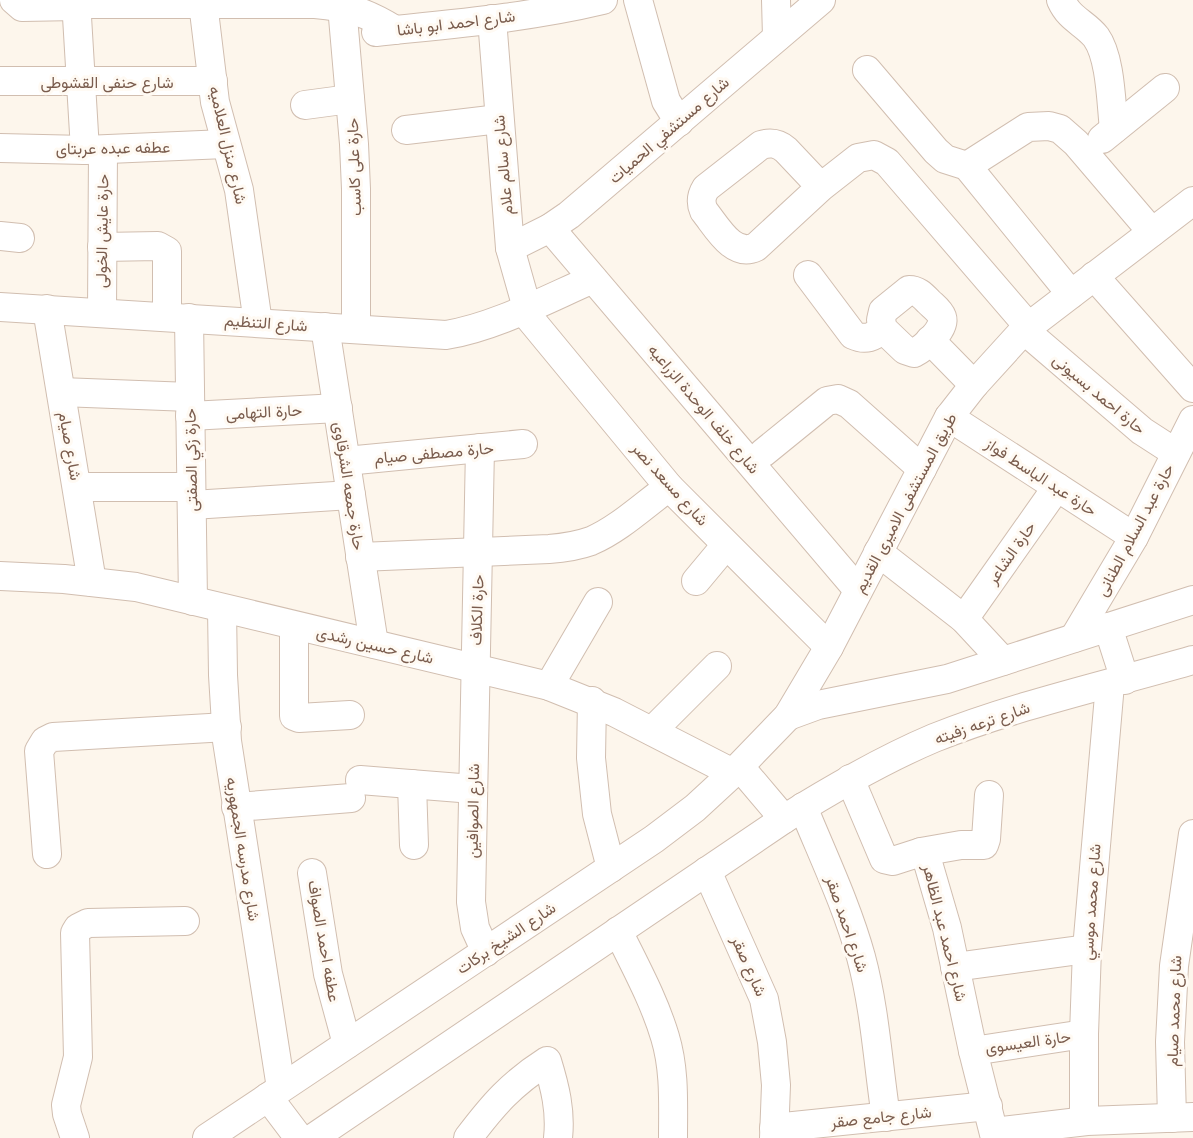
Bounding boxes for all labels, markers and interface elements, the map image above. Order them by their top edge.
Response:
street label: شارع احمد ابو باشا [396,7,516,42]
street label: شارع مستشفي الحميات [606,73,736,190]
street label: شارع حنفى القشوطى [40,74,174,94]
street label: شارع منزل العلاميه [203,84,250,206]
street label: شارع سالم علام [490,114,519,216]
street label: حارة على كاسب [344,117,366,216]
street label: عطفه عبده عربتاى [56,139,170,159]
street label: حارة عايش الخولى [93,174,113,288]
street label: شارع التنظيم [224,312,308,337]
street label: شارع خلف الوحدة الزراعيه [643,341,763,479]
street label: حارة احمد بسيونى [1048,351,1149,439]
street label: حارة التهامى [225,401,303,424]
street label: حارة زكي الصفتى [182,408,205,512]
street label: شارع صيام [53,410,84,482]
street label: طريق المستشفى الاميرى القديم [850,410,961,597]
street label: حارة جمعه الشرقاوى [328,421,368,552]
street label: حارة عبد الباسط فواز [980,434,1100,521]
street label: شارع مسعد نصر [626,438,712,531]
street label: حارة مصطفى صيام [374,439,495,469]
street label: حارة عبد السلام الطنانى [1093,461,1179,600]
street label: حارة الشاعر [983,519,1040,589]
street label: حارة الكلاف [467,574,489,646]
street label: شارع حسين رشدى [314,623,435,670]
street label: شارع ترعه زفيته [932,699,1033,750]
street label: شارع الصوافين [464,763,485,859]
street label: شارع مدرسه الجمهوريه [220,776,263,923]
street label: شارع محمد موسي [1078,843,1109,961]
street label: شارع احمد عبد الظاهر [917,862,970,1004]
street label: شارع احمد صقر [819,873,871,975]
street label: عطفه احمد الصواف [303,879,343,1003]
street label: شارع الشيخ بركات [453,899,560,980]
street label: شارع صقر [725,932,770,1000]
street label: شارع محمد صيام [1164,955,1187,1067]
street label: حارة العيسوى [984,1028,1072,1058]
street label: شارع جامع صقر [829,1103,933,1134]

